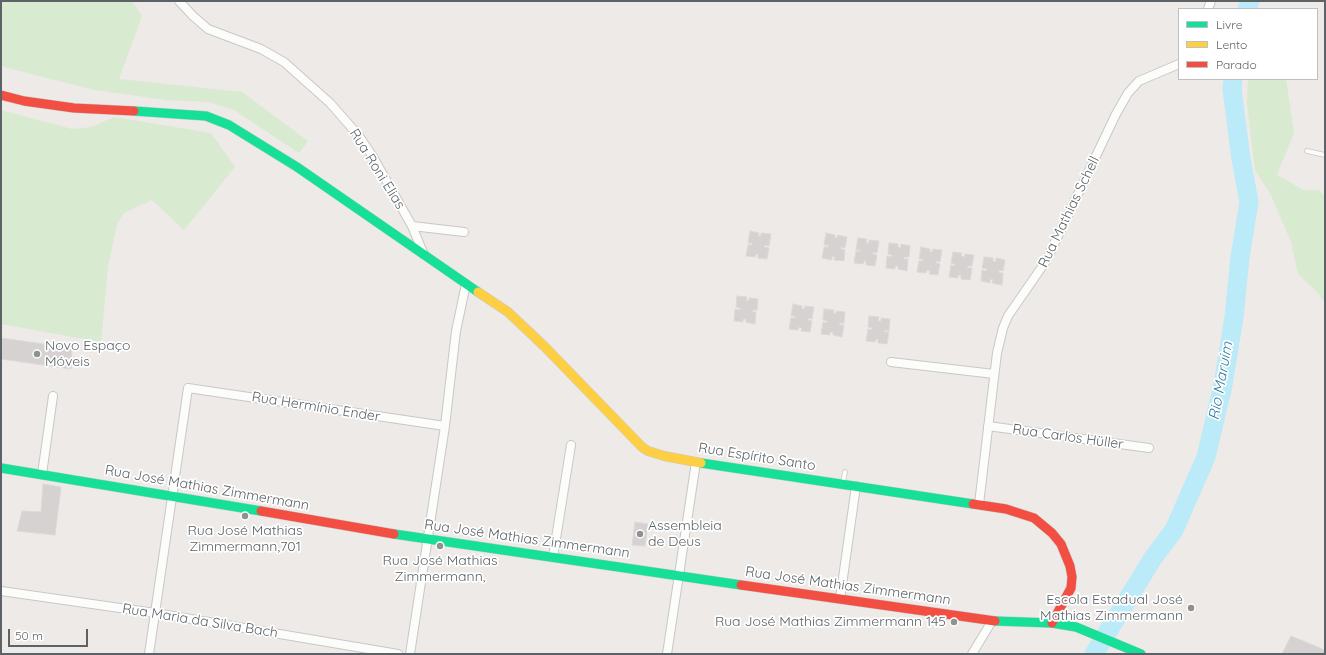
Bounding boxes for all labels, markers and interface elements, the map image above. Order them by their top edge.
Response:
legend [1178,8,1318,80]
text: Livre [1216,17,1242,32]
text: Lento [1216,37,1247,52]
text: Parado [1216,57,1257,72]
street label: Rua Roni Elias [346,126,408,212]
street label: Rua Mathias Schell [1035,154,1103,270]
place label: Novo Espaço Móveis [45,338,130,370]
water label: Rio Maruim [1205,340,1237,422]
marker: Novo Espaço Móveis [32,349,42,359]
street label: Rua Hermínio Ender [251,389,381,425]
street label: Rua Carlos Hüller [1011,421,1125,453]
street label: Rua Espírito Santo [697,439,817,475]
street label: Rua José Mathias Zimmermann [104,462,310,514]
marker: Rua José Mathias Zimmermann,701 [240,511,250,521]
street label: Rua José Mathias Zimmermann [423,516,631,562]
place label: Assembleia de Deus [648,518,722,550]
place label: Rua José Mathias Zimmermann,701 [187,523,303,556]
marker: Assembleia de Deus [635,529,645,539]
marker: Rua José Mathias Zimmermann, [435,541,445,551]
place label: Rua José Mathias Zimmermann, [382,553,498,586]
street label: Rua José Mathias Zimmermann [744,563,952,609]
place label: Escola Estadual José Mathias Zimmermann [1040,592,1183,624]
street label: Rua Maria da Silva Bach [121,600,279,642]
marker: Escola Estadual José Mathias Zimmermann [1186,603,1196,613]
place label: Rua José Mathias Zimmermann 145 [715,614,946,630]
marker: Rua José Mathias Zimmermann 145 [949,617,959,627]
scale bar [10,621,90,647]
text: 50 m [15,628,43,643]

